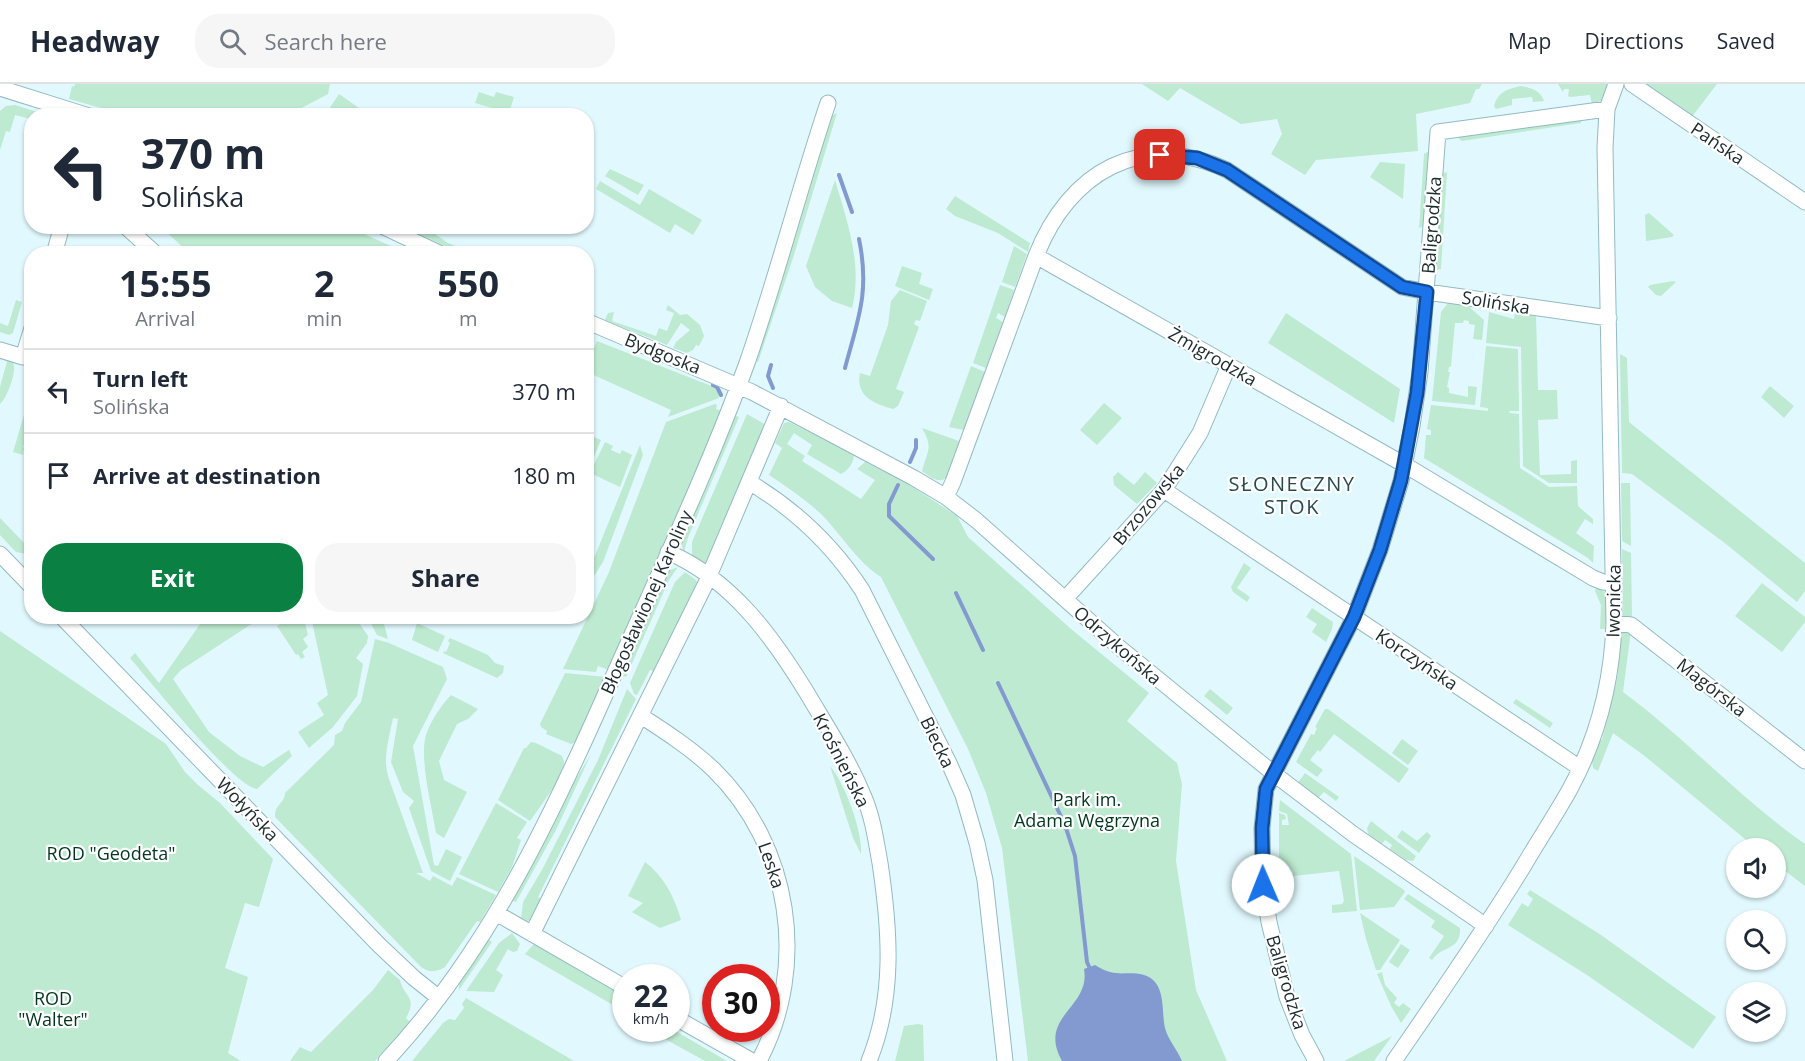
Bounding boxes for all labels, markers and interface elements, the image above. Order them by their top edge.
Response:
search box [195,14,615,68]
text: Headway [30,22,159,60]
icon: search [216,25,249,58]
text: Search here [264,26,387,56]
text: Map [1508,27,1551,55]
text: Directions [1584,27,1684,55]
text: Saved [1717,27,1775,55]
street label: Pańska [1686,116,1750,170]
text: 370 m [141,124,265,181]
pin [1134,129,1185,180]
icon: left [42,132,120,210]
icon: arrive [1143,138,1176,171]
street label: Baligrodzka [1416,175,1446,275]
text: Solińska [141,178,244,215]
text: 15:55 [119,259,212,308]
text: 2 [314,259,335,308]
text: 550 [437,259,499,308]
street label: Solińska [1460,285,1532,319]
text: Arrival [135,305,195,332]
text: min [306,305,342,332]
text: m [459,305,477,332]
street label: Żmigrodzka [1164,321,1262,391]
street label: Bydgoska [621,327,705,379]
text: Turn left [93,363,188,393]
icon: left [42,375,75,408]
text: 370 m [512,376,576,406]
text: Solińska [93,393,170,420]
street label: Brzozowska [1107,458,1189,550]
icon: arrive [42,459,75,492]
text: Arrive at destination [93,460,321,490]
text: 180 m [512,460,576,490]
district label: SŁONECZNY STOK [1229,470,1355,520]
street label: Błogosławionej Karoliny [595,505,698,698]
button: Exit [42,543,303,612]
button: Share [315,543,576,612]
street label: Iwonicka [1600,564,1626,638]
street label: Odrzykońska [1069,600,1167,690]
street label: Korczyńska [1371,623,1463,695]
street label: Magórska [1672,652,1752,722]
street label: Krośnieńska [808,709,876,811]
street label: Biecka [915,712,961,772]
street label: Wołyńska [212,772,284,846]
park label: Park im. Adama Węgrzyna [1014,787,1160,832]
map controls [1726,838,1786,1042]
button: sound [1726,838,1786,898]
street label: Leska [753,839,791,891]
park label: ROD "Geodeta" [47,841,175,865]
position arrow [1231,853,1295,917]
button: search [1726,910,1786,970]
street label: Baligrodzka [1261,932,1313,1032]
speed limit sign: 30 [702,964,780,1042]
text: 22 [634,975,668,1016]
button: layers [1726,982,1786,1042]
park label: ROD "Walter" [18,986,88,1031]
text: km/h [633,1008,669,1028]

